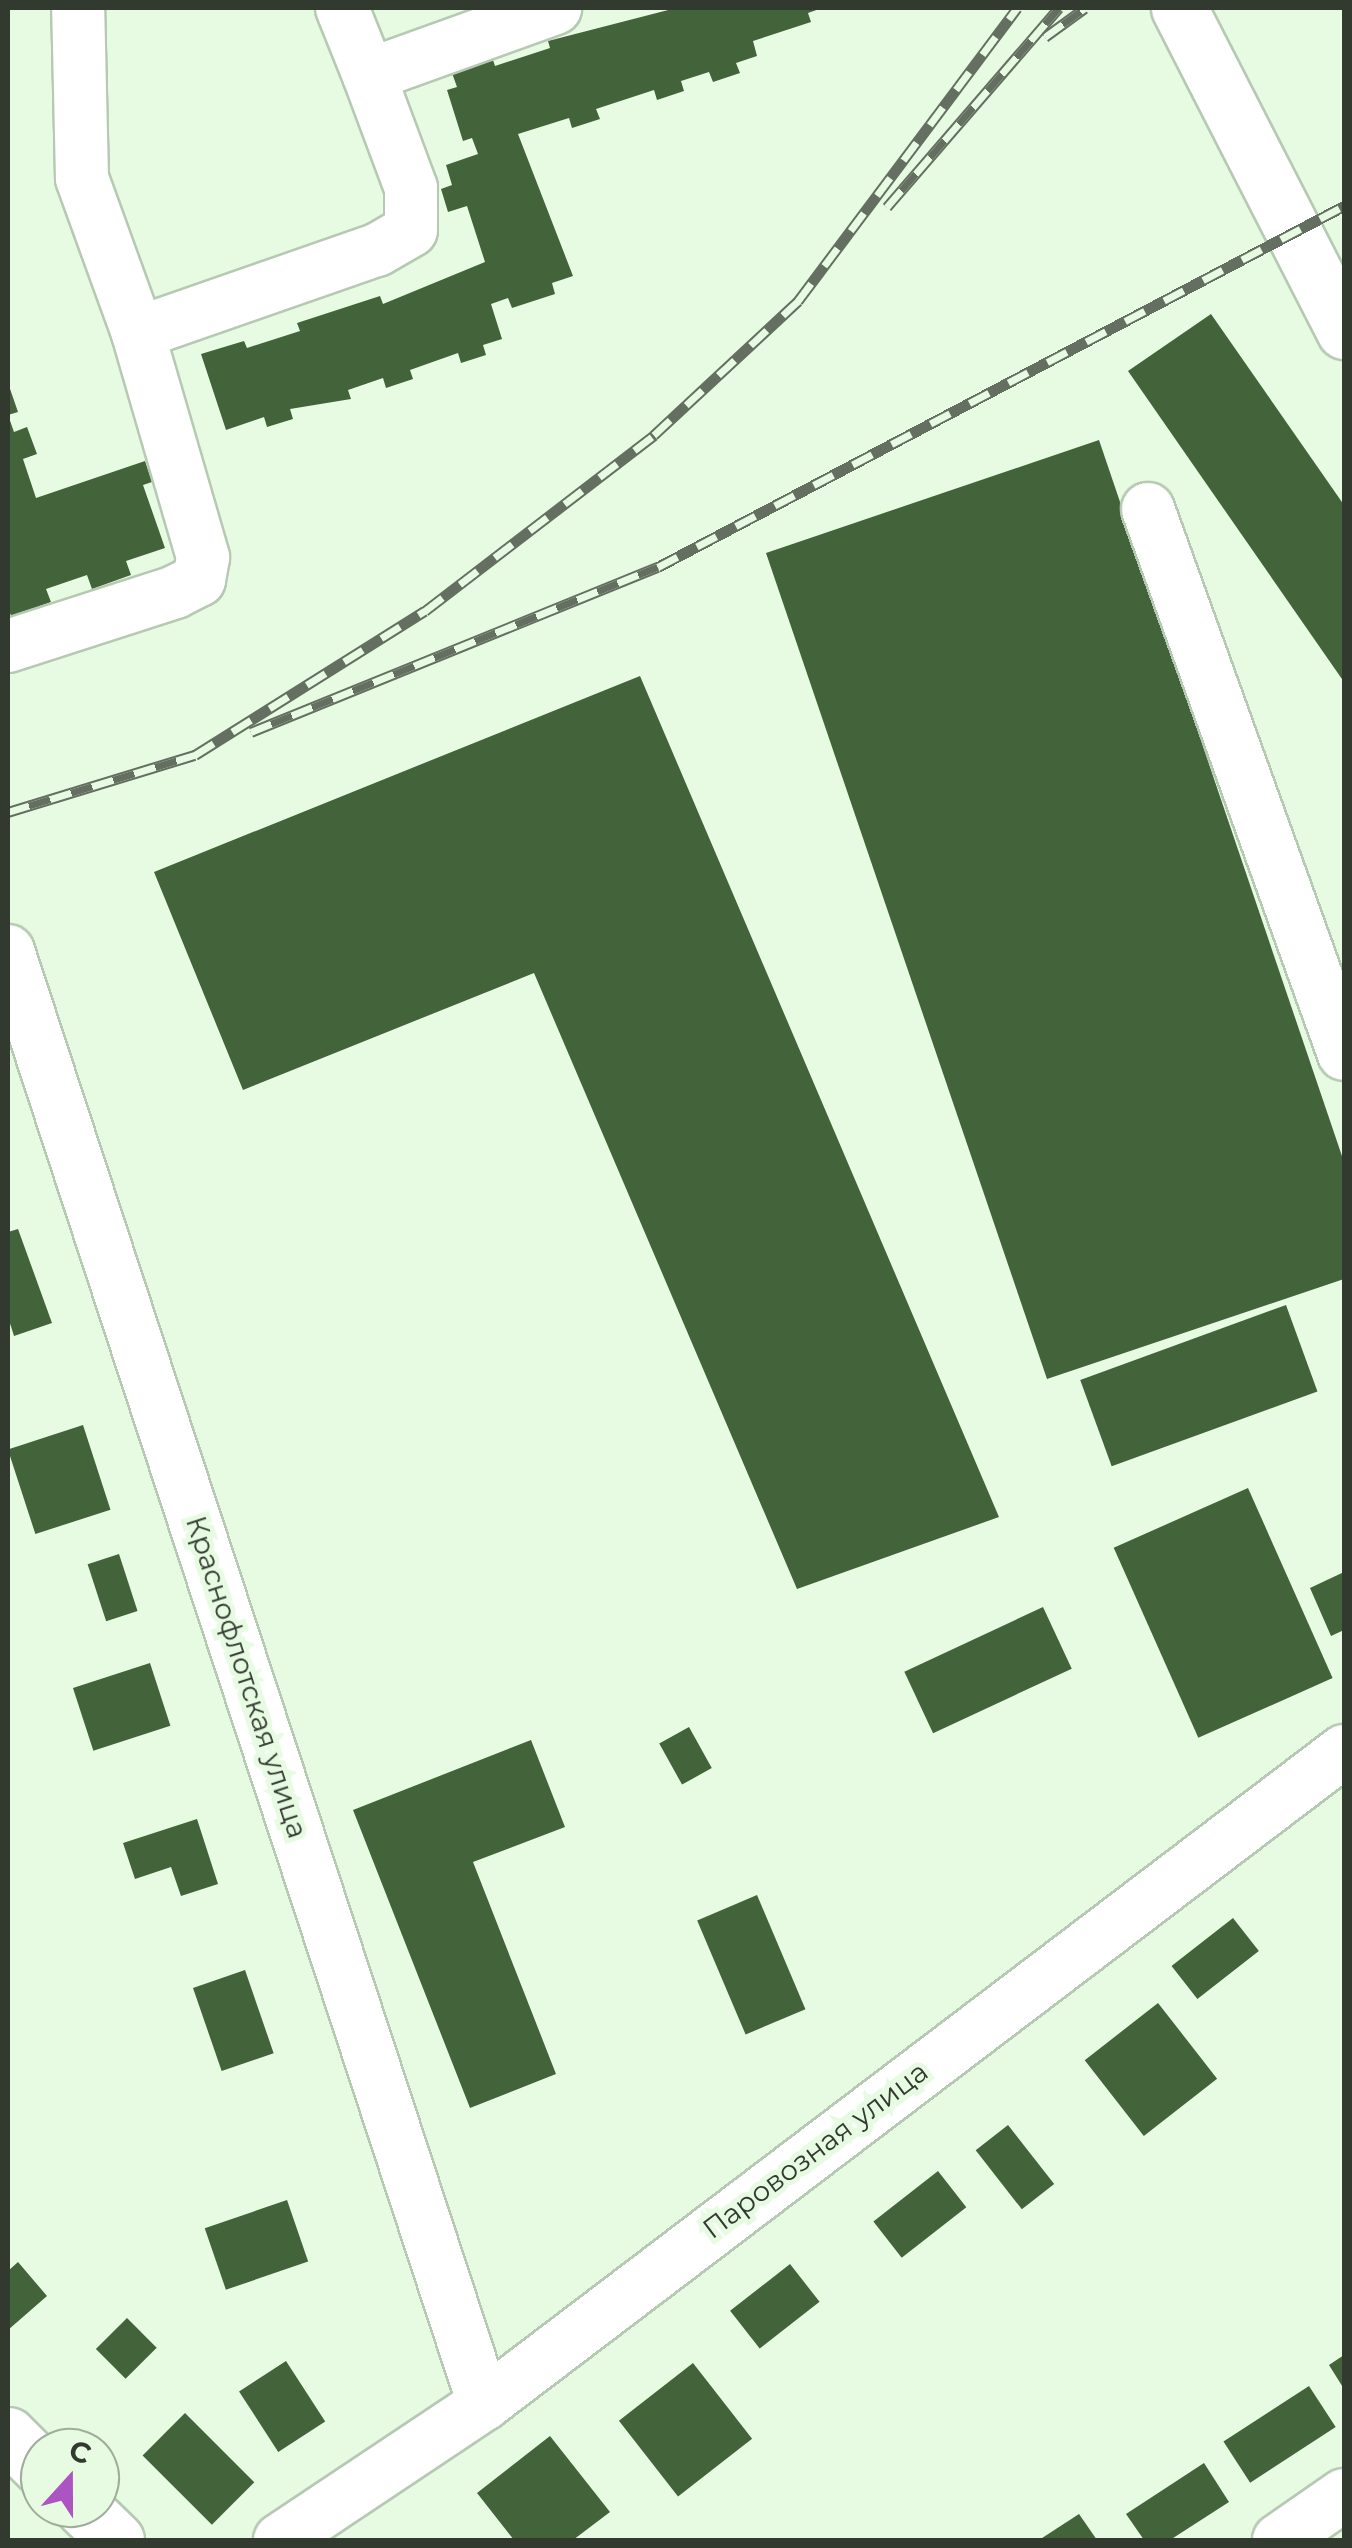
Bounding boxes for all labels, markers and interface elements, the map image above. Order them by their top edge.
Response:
street label: Краснофлотская улица [179,1512,315,1842]
street label: Паровозная улица [696,2054,934,2246]
north arrow [20,2428,120,2528]
text: С [64,2432,96,2471]

